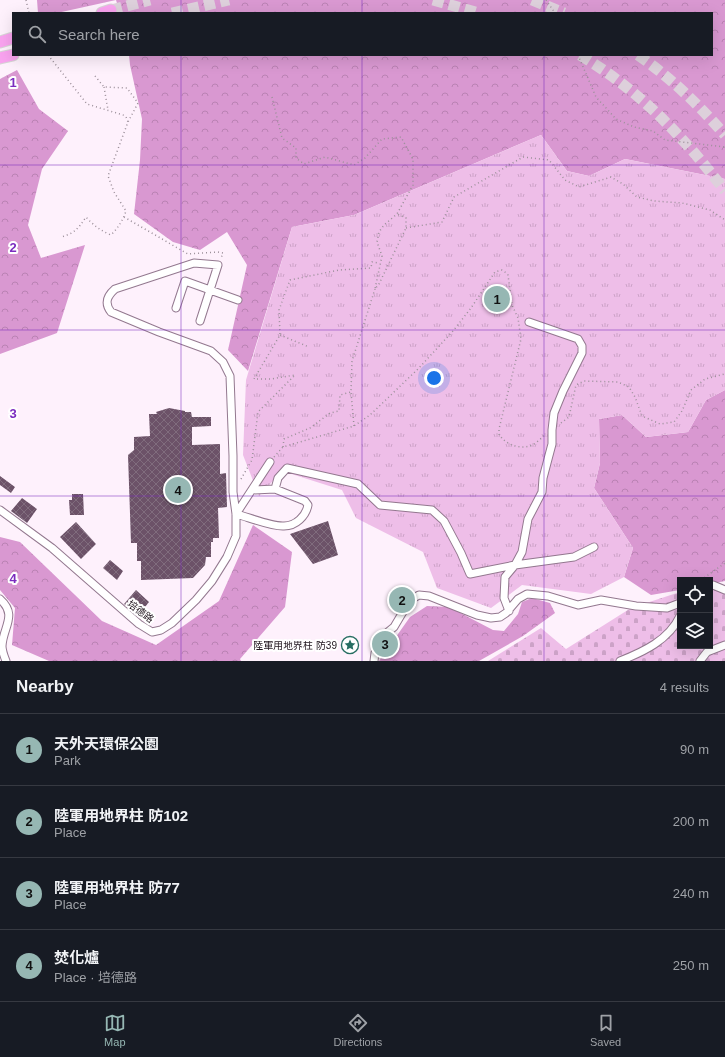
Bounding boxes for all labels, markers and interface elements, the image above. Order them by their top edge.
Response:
search box [12,12,713,56]
icon: search [26,23,48,45]
text: Search here [58,26,140,43]
text: 1 [9,75,17,90]
text: 2 [9,240,17,255]
pin: 1 [484,284,510,314]
your location [424,368,444,388]
text: 3 [9,406,17,421]
pin: 4 [165,475,191,505]
text: 4 [9,571,17,586]
map controls [677,577,713,649]
button: locate [677,577,713,613]
pin: 2 [389,585,415,615]
street label: 培德路 [125,598,156,625]
button: layers [677,613,713,649]
pin: 3 [372,629,398,659]
place icon: 陸軍用地界柱 防39 [340,635,360,655]
place label: 陸軍用地界柱 防39 [253,640,337,651]
text: Nearby [16,677,74,696]
text: 4 results [660,680,709,695]
text: 天外天環保公園 [54,735,159,752]
text: 1 [25,742,33,757]
text: 90 m [680,742,709,757]
text: Park [54,753,81,768]
text: 陸軍用地界柱 防102 [54,807,188,824]
text: 2 [25,814,33,829]
text: 200 m [673,814,709,829]
text: Place [54,825,87,840]
text: 陸軍用地界柱 防77 [54,879,180,896]
text: 3 [25,886,33,901]
text: 240 m [673,886,709,901]
text: Place [54,897,87,912]
text: 焚化爐 [54,949,99,966]
text: 4 [25,958,33,973]
text: 250 m [673,958,709,973]
text: Place · 培德路 [54,970,137,985]
tab: Map [104,1012,126,1048]
tab: Directions [333,1012,382,1048]
tab: Saved [590,1012,621,1048]

